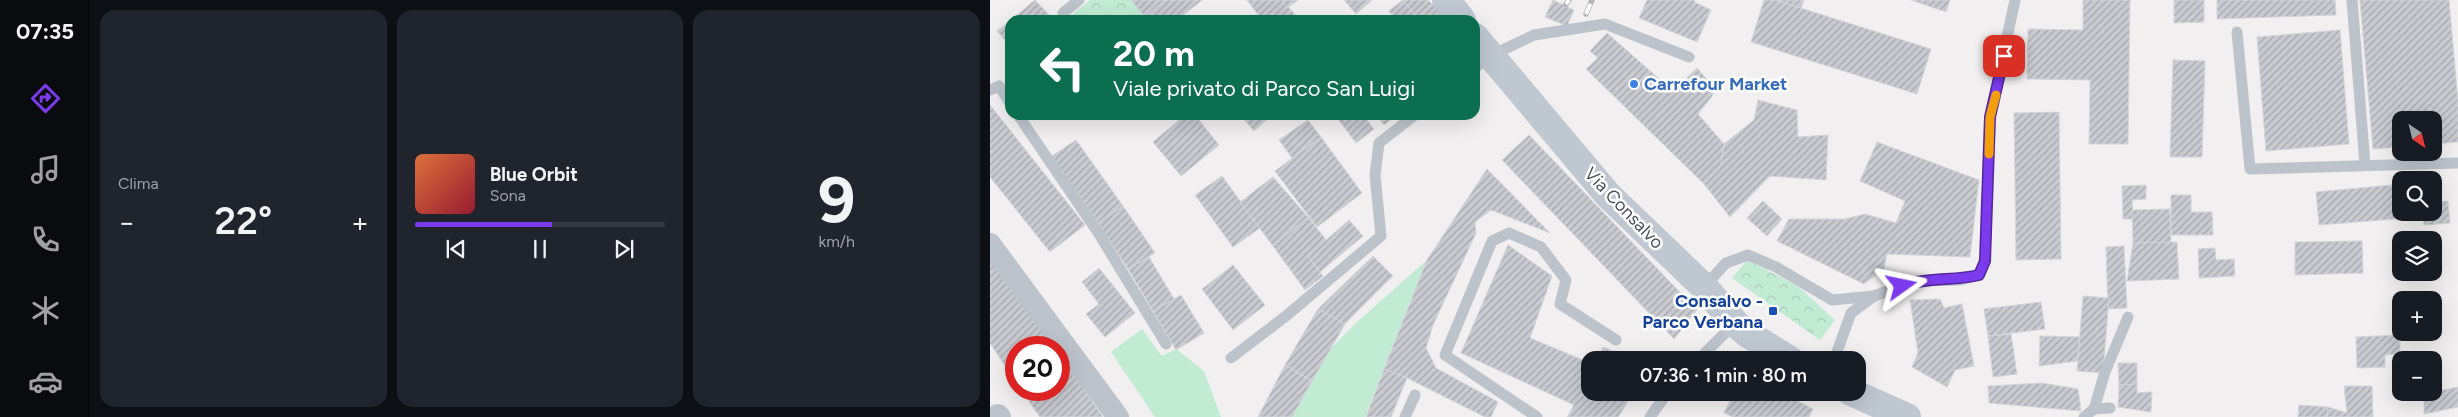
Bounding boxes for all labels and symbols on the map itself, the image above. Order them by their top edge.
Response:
pin [1983,35,2025,77]
place label: Carrefour Market [1644,73,1787,95]
marker: Carrefour Market [1628,78,1640,90]
north arrow [2392,111,2442,161]
street label: Via Consalvo [1580,163,1668,253]
position arrow [1875,259,1927,311]
place label: Consalvo - Parco Verbana [1642,290,1763,333]
marker: Consalvo - Parco Verbana [1767,305,1779,317]
speed limit sign: 20 [1005,336,1070,401]

